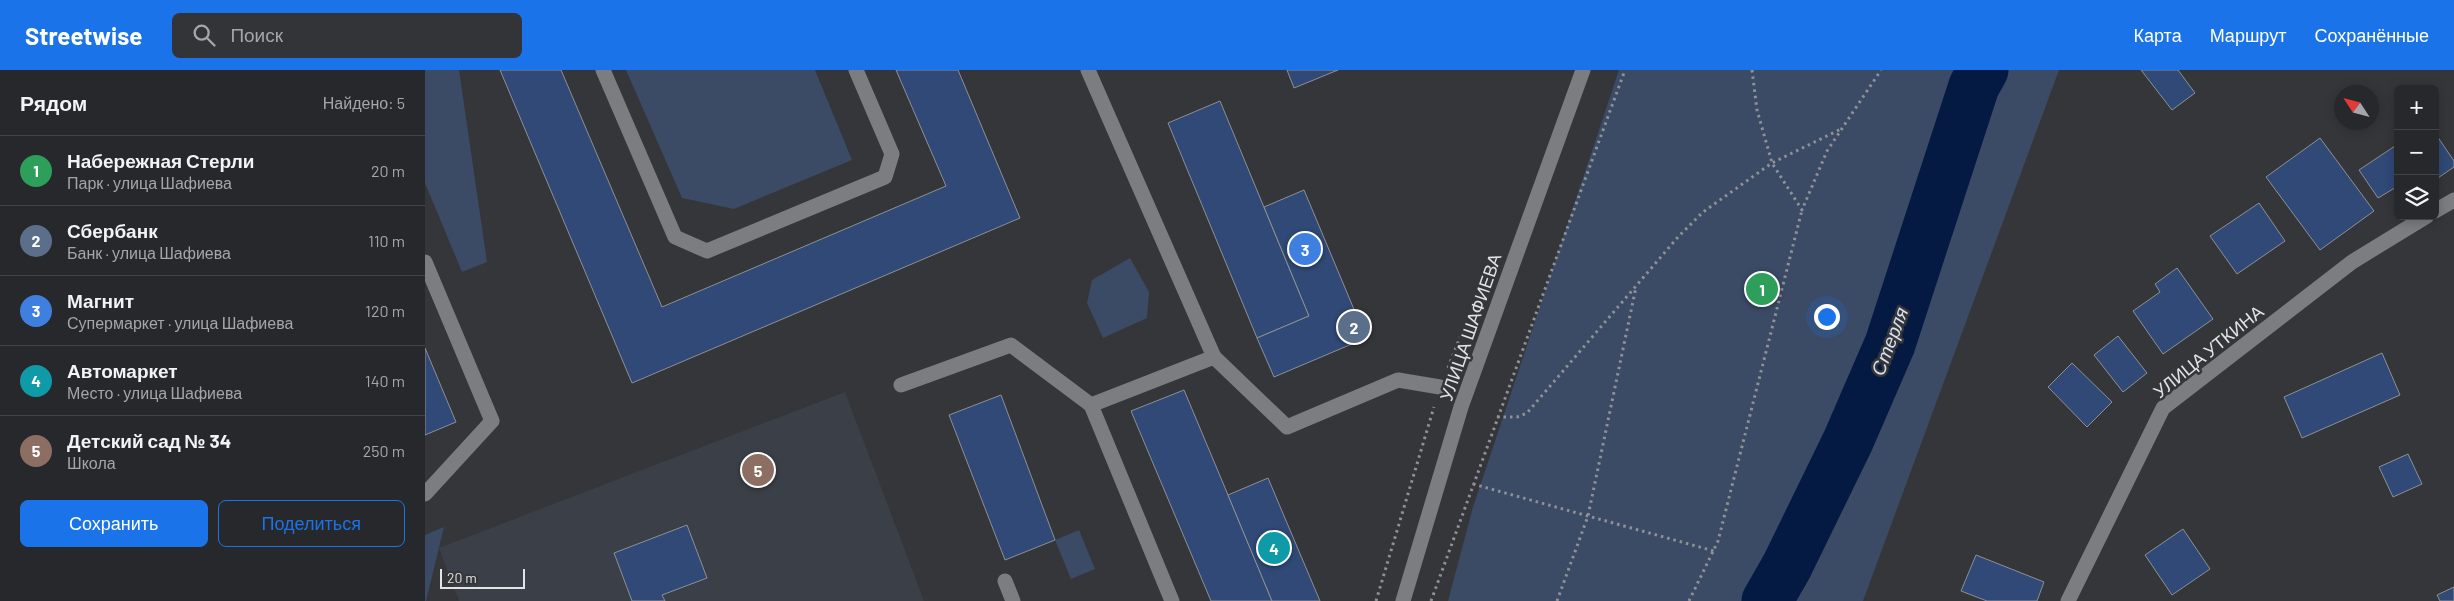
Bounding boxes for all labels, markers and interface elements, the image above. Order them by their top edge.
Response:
search box [172,13,522,58]
text: Streetwise [25,21,142,50]
icon: search [190,21,218,49]
text: Поиск [230,23,283,46]
text: Карта [2134,24,2182,46]
text: Маршрут [2210,24,2286,46]
text: Сохранённые [2314,24,2429,46]
north arrow [2334,85,2379,130]
map controls [2394,85,2439,220]
button: + [2394,85,2439,130]
text: Рядом [20,90,87,115]
text: Найдено: 5 [323,93,405,112]
button: − [2394,130,2439,175]
text: Набережная Стерли [67,149,254,172]
text: 1 [33,161,39,180]
text: 20 m [371,161,405,180]
text: Парк · улица Шафиева [67,173,232,192]
button: layers [2394,175,2439,220]
text: Сбербанк [67,219,158,242]
pin: 3 [1289,230,1321,268]
text: 2 [32,231,40,250]
text: 110 m [368,231,405,250]
text: Банк · улица Шафиева [67,243,231,262]
street label: УЛИЦА ШАФИЕВА [1434,250,1506,404]
pin: 1 [1746,270,1778,308]
text: Магнит [67,289,134,312]
street label: УЛИЦА УТКИНА [2148,300,2268,402]
text: 3 [32,301,40,320]
text: 120 m [365,301,405,320]
your location [1814,304,1840,330]
water label: Стерля [1866,304,1912,378]
pin: 2 [1338,308,1370,346]
text: Супермаркет · улица Шафиева [67,313,293,332]
text: Автомаркет [67,359,178,382]
text: 4 [31,371,41,390]
text: 140 m [365,371,405,390]
text: Место · улица Шафиева [67,383,242,402]
text: Детский сад № 34 [67,429,231,452]
text: 5 [32,441,40,460]
text: 250 m [363,441,405,460]
pin: 5 [742,451,774,489]
text: Школа [67,453,116,472]
button: Сохранить [20,500,208,547]
button: Поделиться [218,500,405,547]
pin: 4 [1258,529,1290,567]
scale bar [440,566,525,589]
text: 20 m [447,569,477,586]

